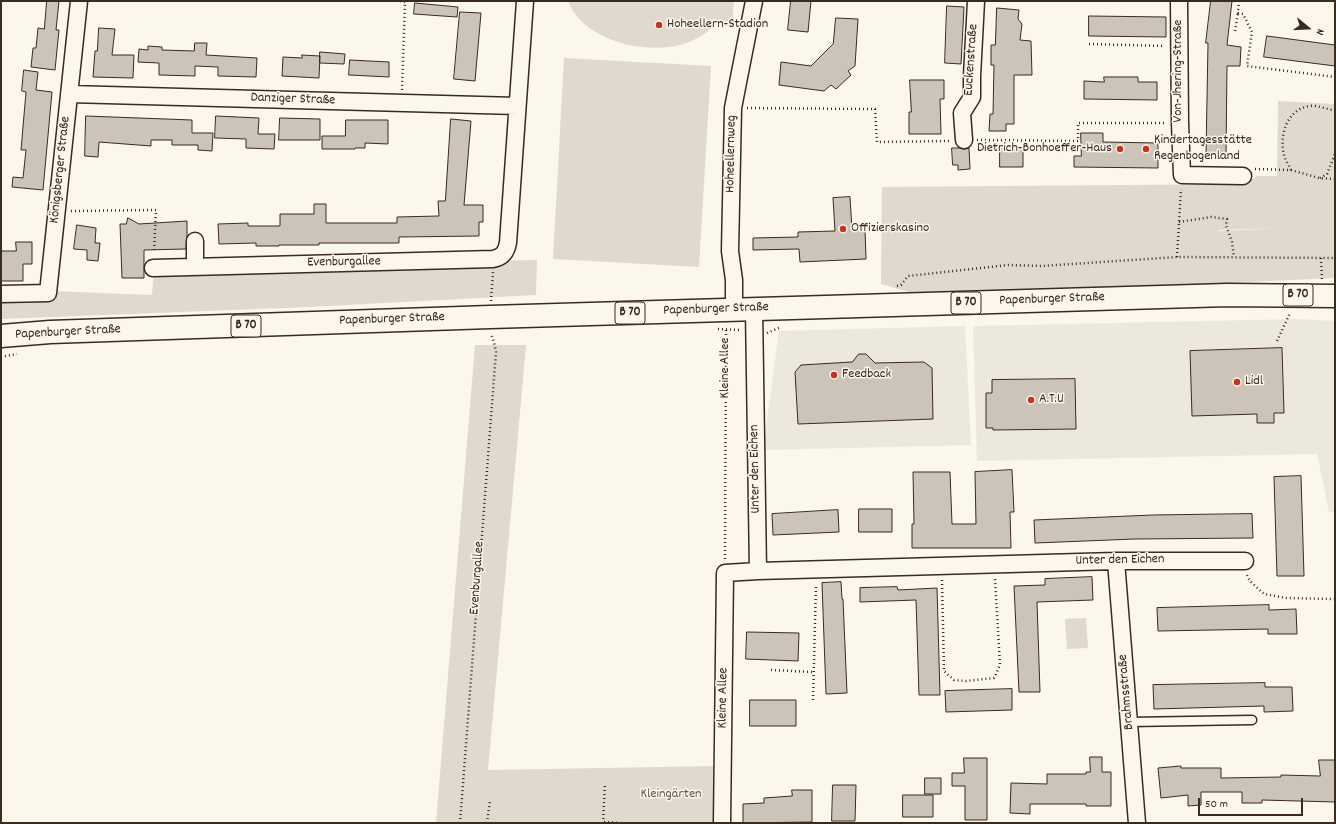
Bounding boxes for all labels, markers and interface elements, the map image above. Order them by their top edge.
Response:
north arrow [1288,8,1328,48]
place label: Hoheellern-Stadion [667,17,768,33]
marker: Hoheellern-Stadion [654,20,664,30]
street label: Von-Jhering-Straße [1171,20,1187,122]
street label: Euckenstraße [961,23,983,97]
text: N [1311,27,1328,37]
street label: Danziger Straße [250,90,336,110]
street label: Hoheellernweg [723,115,741,193]
street label: Königsberger Straße [47,116,75,224]
place label: Kindertagesstätte Regenbogenland [1154,133,1252,166]
place label: Dietrich-Bonhoeffer-Haus [977,141,1112,157]
marker: Dietrich-Bonhoeffer-Haus [1115,144,1125,154]
marker: Kindertagesstätte Regenbogenland [1141,144,1151,154]
place label: Offizierskasino [851,221,929,237]
marker: Offizierskasino [838,224,848,234]
street label: Evenburgallee [307,254,381,272]
road number: B 70 [1283,284,1313,306]
street label: Papenburger Straße [999,290,1105,310]
road number: B 70 [951,292,981,314]
street label: Papenburger Straße [663,300,769,320]
road number: B 70 [615,302,645,324]
street label: Papenburger Straße [339,310,445,330]
road number: B 70 [231,315,261,337]
street label: Papenburger Straße [15,322,121,344]
street label: Kleine Allee [718,338,734,398]
place label: Feedback [842,367,891,383]
marker: Feedback [829,370,839,380]
place label: Lidl [1245,374,1263,390]
marker: Lidl [1232,377,1242,387]
place label: A.T.U [1039,392,1064,408]
marker: A.T.U [1026,395,1036,405]
street label: Unter den Eichen [747,424,765,514]
street label: Evenburgallee [467,541,489,615]
street label: Unter den Eichen [1075,552,1165,570]
street label: Brahmsstraße [1115,653,1139,731]
street label: Kleine Allee [715,667,733,729]
park label: Kleingärten [640,787,702,803]
scale bar [1200,790,1305,816]
text: 50 m [1205,796,1228,813]

